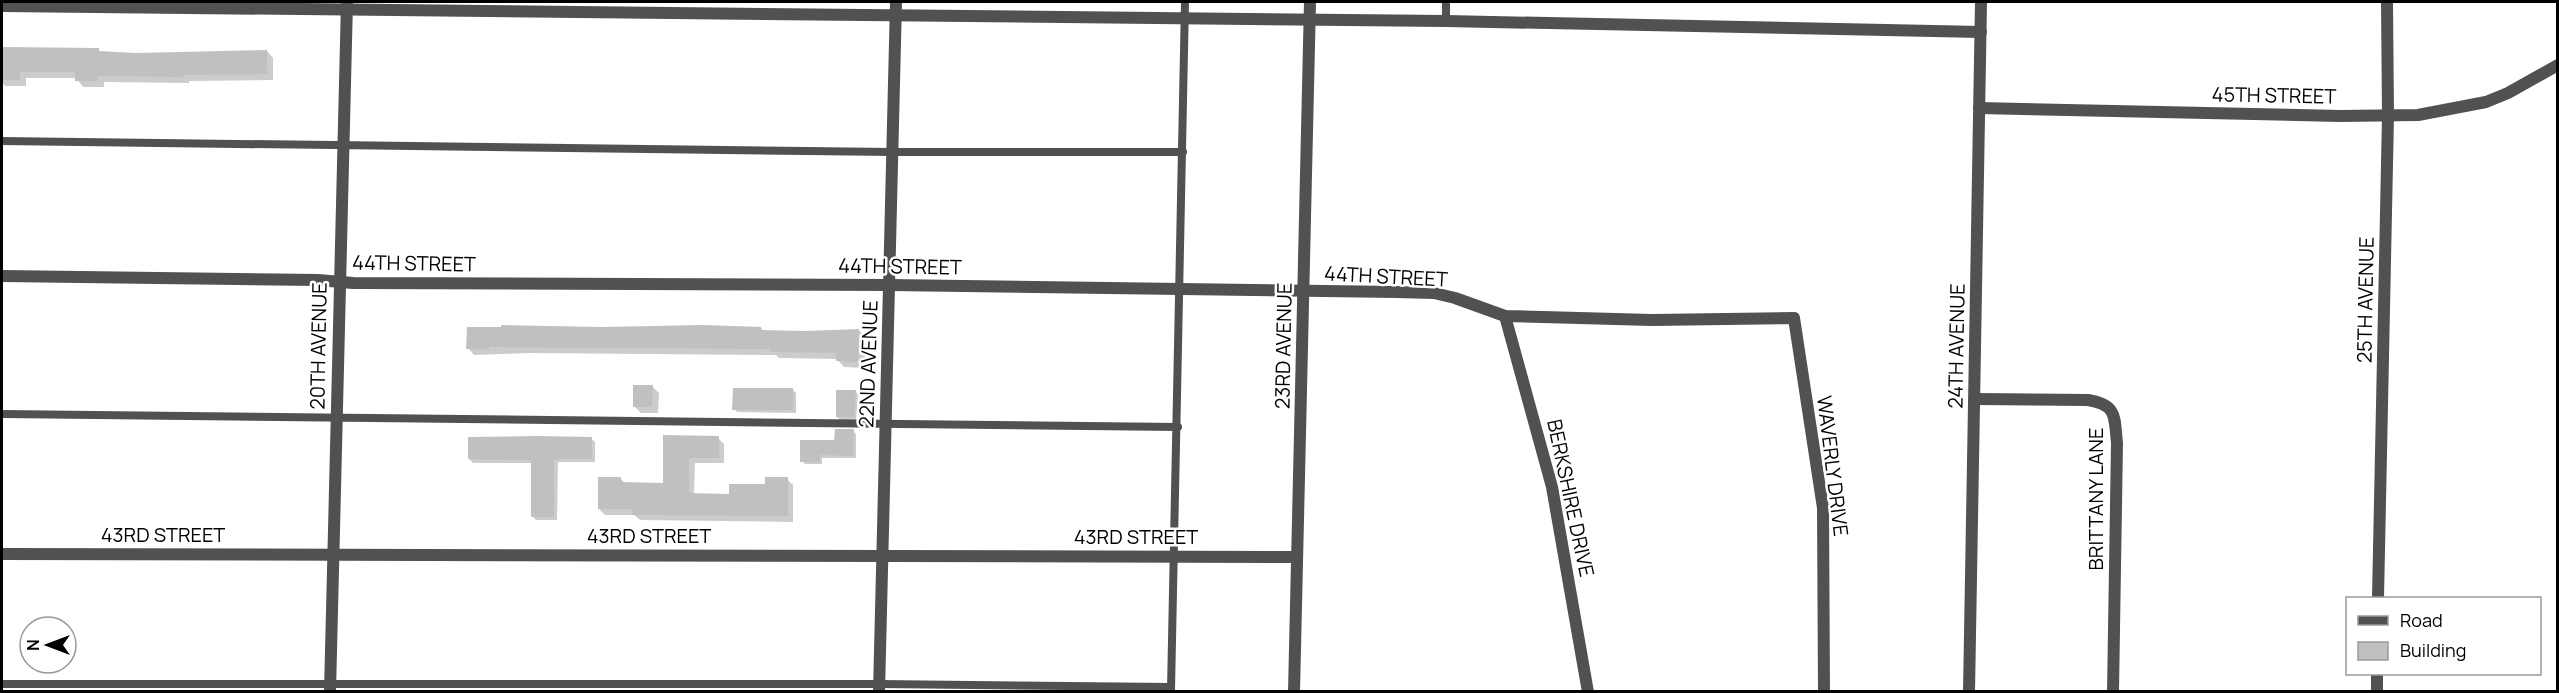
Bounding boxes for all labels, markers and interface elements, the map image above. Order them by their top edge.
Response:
street label: 45TH STREET [2211,80,2337,110]
street label: 25TH AVENUE [2350,237,2380,363]
street label: 44TH STREET [352,248,476,278]
street label: 44TH STREET [838,251,962,281]
street label: 44TH STREET [1323,259,1449,293]
street label: 20TH AVENUE [303,282,333,410]
street label: 23RD AVENUE [1268,283,1298,409]
street label: 24TH AVENUE [1941,283,1971,409]
street label: 22ND AVENUE [852,300,884,428]
street label: WAVERLY DRIVE [1811,394,1855,538]
street label: BERKSHIRE DRIVE [1541,417,1601,579]
street label: BRITTANY LANE [2082,428,2109,570]
street label: 43RD STREET [101,521,225,548]
street label: 43RD STREET [587,522,711,549]
street label: 43RD STREET [1074,523,1198,550]
legend [2346,597,2541,675]
text: Road [2400,608,2443,632]
north arrow [18,615,78,675]
text: Building [2400,638,2466,662]
text: N [22,639,44,651]

